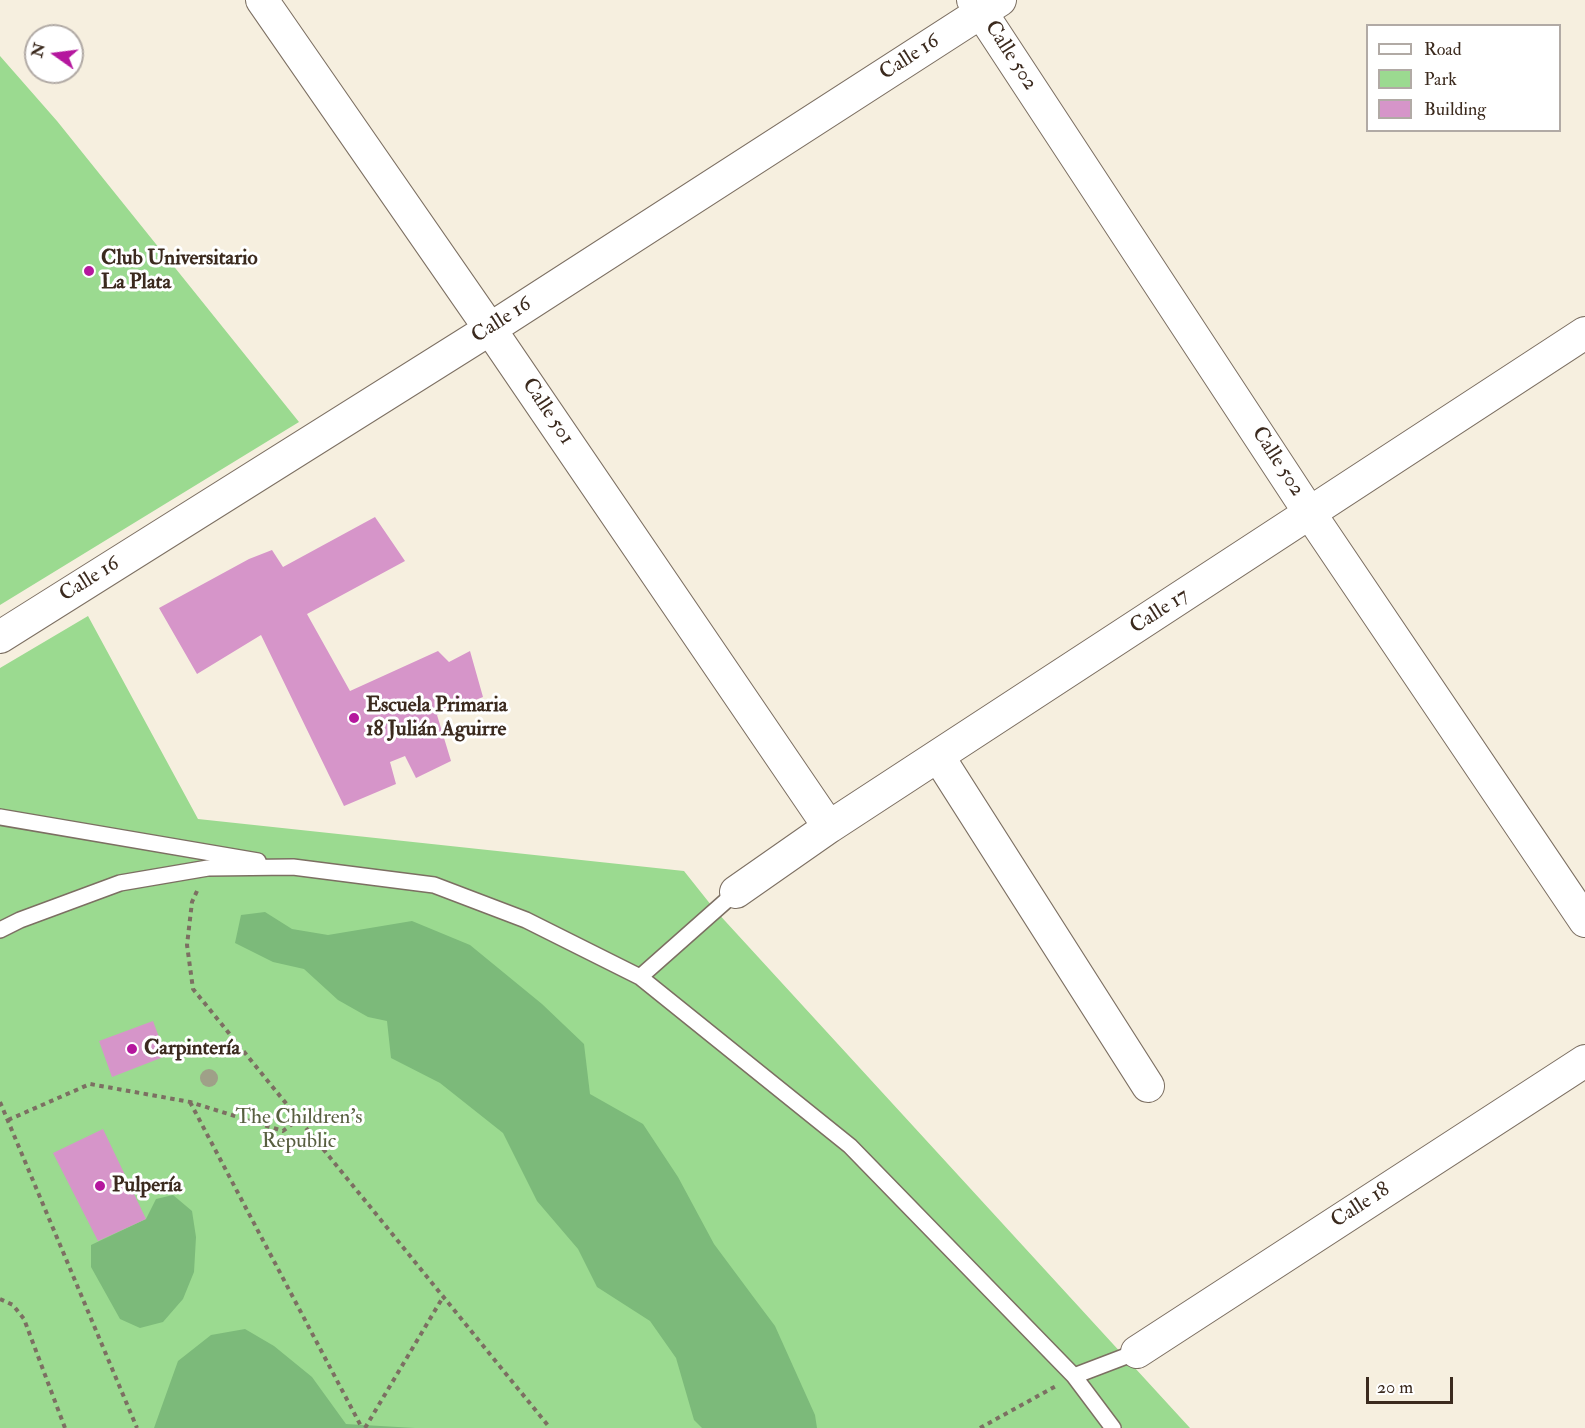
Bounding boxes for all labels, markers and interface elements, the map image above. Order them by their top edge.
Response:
street label: Calle 502 [978,16,1042,96]
north arrow [24,24,84,84]
legend [1366,24,1561,132]
street label: Calle 16 [876,30,944,86]
text: Road [1424,38,1462,61]
text: N [27,41,50,60]
text: Park [1424,68,1457,91]
text: Building [1424,98,1486,121]
place label: Club Universitario La Plata [101,246,258,296]
marker: Club Universitario La Plata [82,264,96,278]
street label: Calle 16 [468,293,536,349]
street label: Calle 501 [516,374,578,450]
street label: Calle 502 [1245,422,1309,502]
street label: Calle 16 [55,552,125,608]
street label: Calle 17 [1126,584,1194,640]
place label: Escuela Primaria 18 Julián Aguirre [366,693,507,743]
marker: Escuela Primaria 18 Julián Aguirre [347,711,361,725]
place label: Carpintería [144,1036,240,1062]
marker: Carpintería [125,1042,139,1056]
park label: The Children's Republic [236,1105,362,1155]
place label: Pulpería [112,1173,182,1199]
street label: Calle 18 [1327,1178,1395,1234]
marker: Pulpería [93,1179,107,1193]
scale bar [1369,1365,1456,1403]
text: 20 m [1377,1376,1413,1399]

